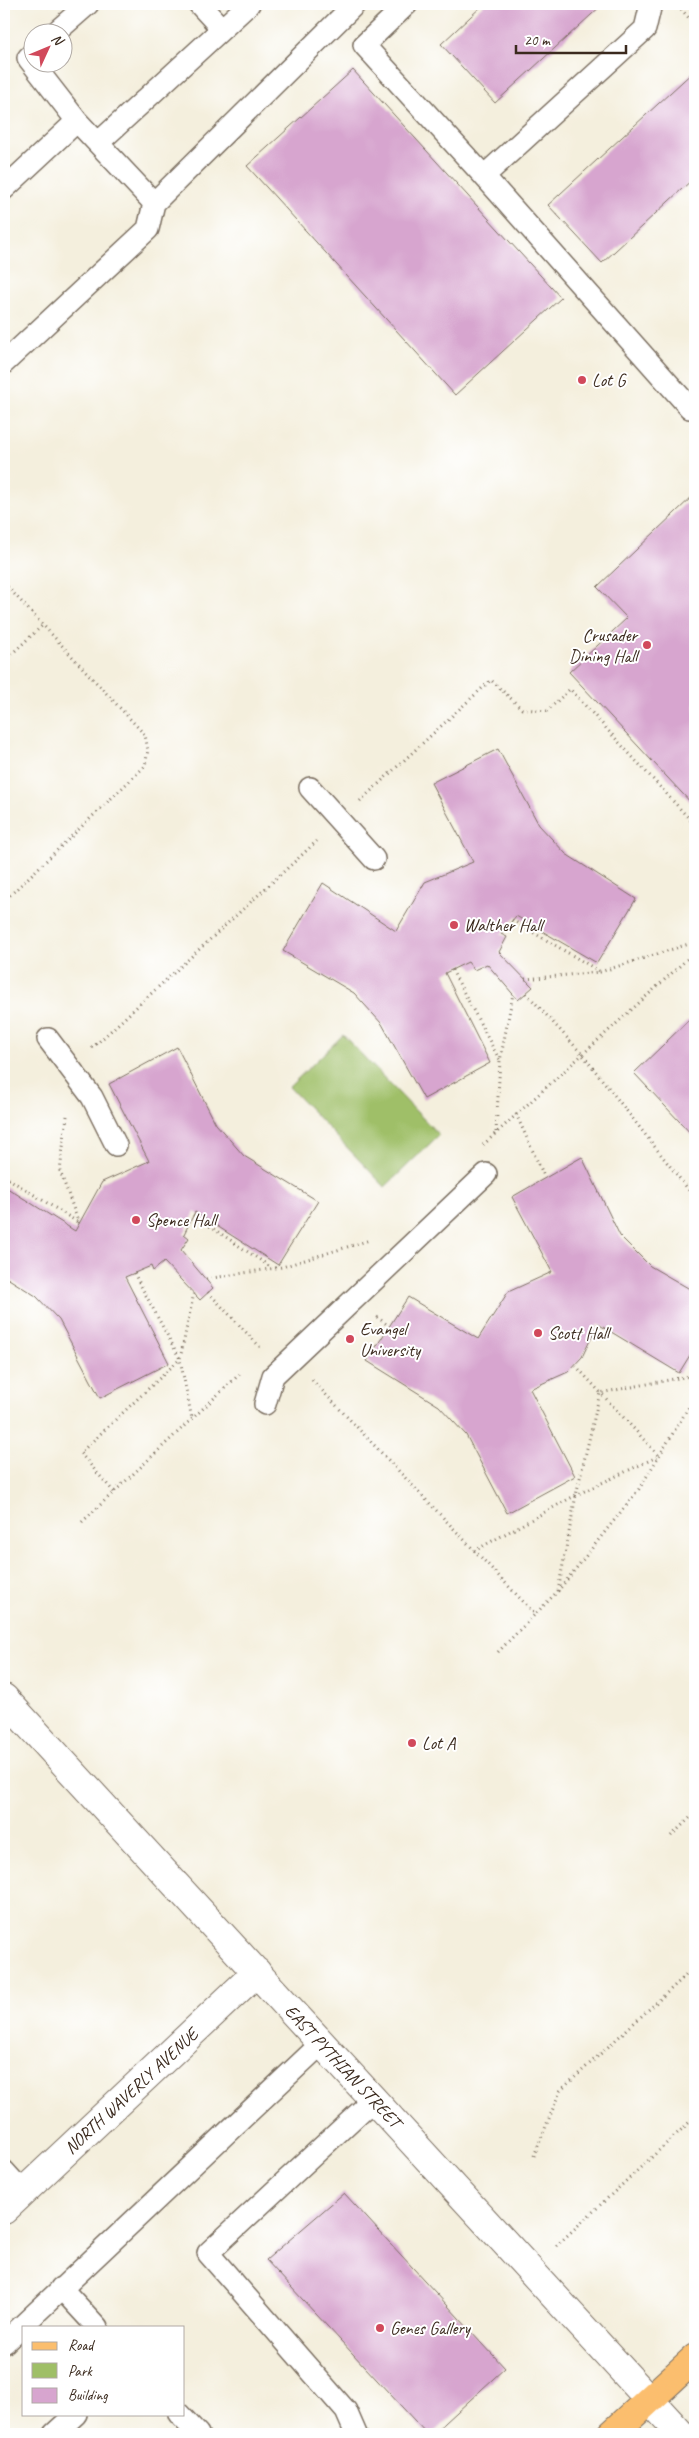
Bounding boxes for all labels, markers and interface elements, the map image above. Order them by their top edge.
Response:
north arrow [22,22,72,72]
scale bar [516,22,626,54]
text: N [48,30,68,50]
text: 20 m [524,31,551,50]
place label: Lot G [592,369,627,391]
marker: Lot G [576,374,588,386]
place label: Crusader Dining Hall [569,624,640,667]
marker: Crusader Dining Hall [641,639,653,651]
place label: Walther Hall [464,914,545,936]
marker: Walther Hall [448,919,460,931]
place label: Spence Hall [146,1209,219,1231]
marker: Spence Hall [130,1214,142,1226]
place label: Evangel University [360,1318,422,1361]
place label: Scott Hall [548,1322,612,1344]
marker: Scott Hall [532,1327,544,1339]
marker: Evangel University [344,1333,356,1345]
place label: Lot A [422,1732,456,1754]
marker: Lot A [406,1737,418,1749]
street label: EAST PYTHIAN STREET [280,2000,409,2136]
street label: NORTH WAVERLY AVENUE [60,2022,204,2159]
place label: Genes Gallery [390,2317,472,2339]
marker: Genes Gallery [374,2322,386,2334]
legend [22,2326,185,2416]
text: Road [68,2336,95,2355]
text: Park [68,2362,93,2381]
text: Building [68,2386,108,2405]

